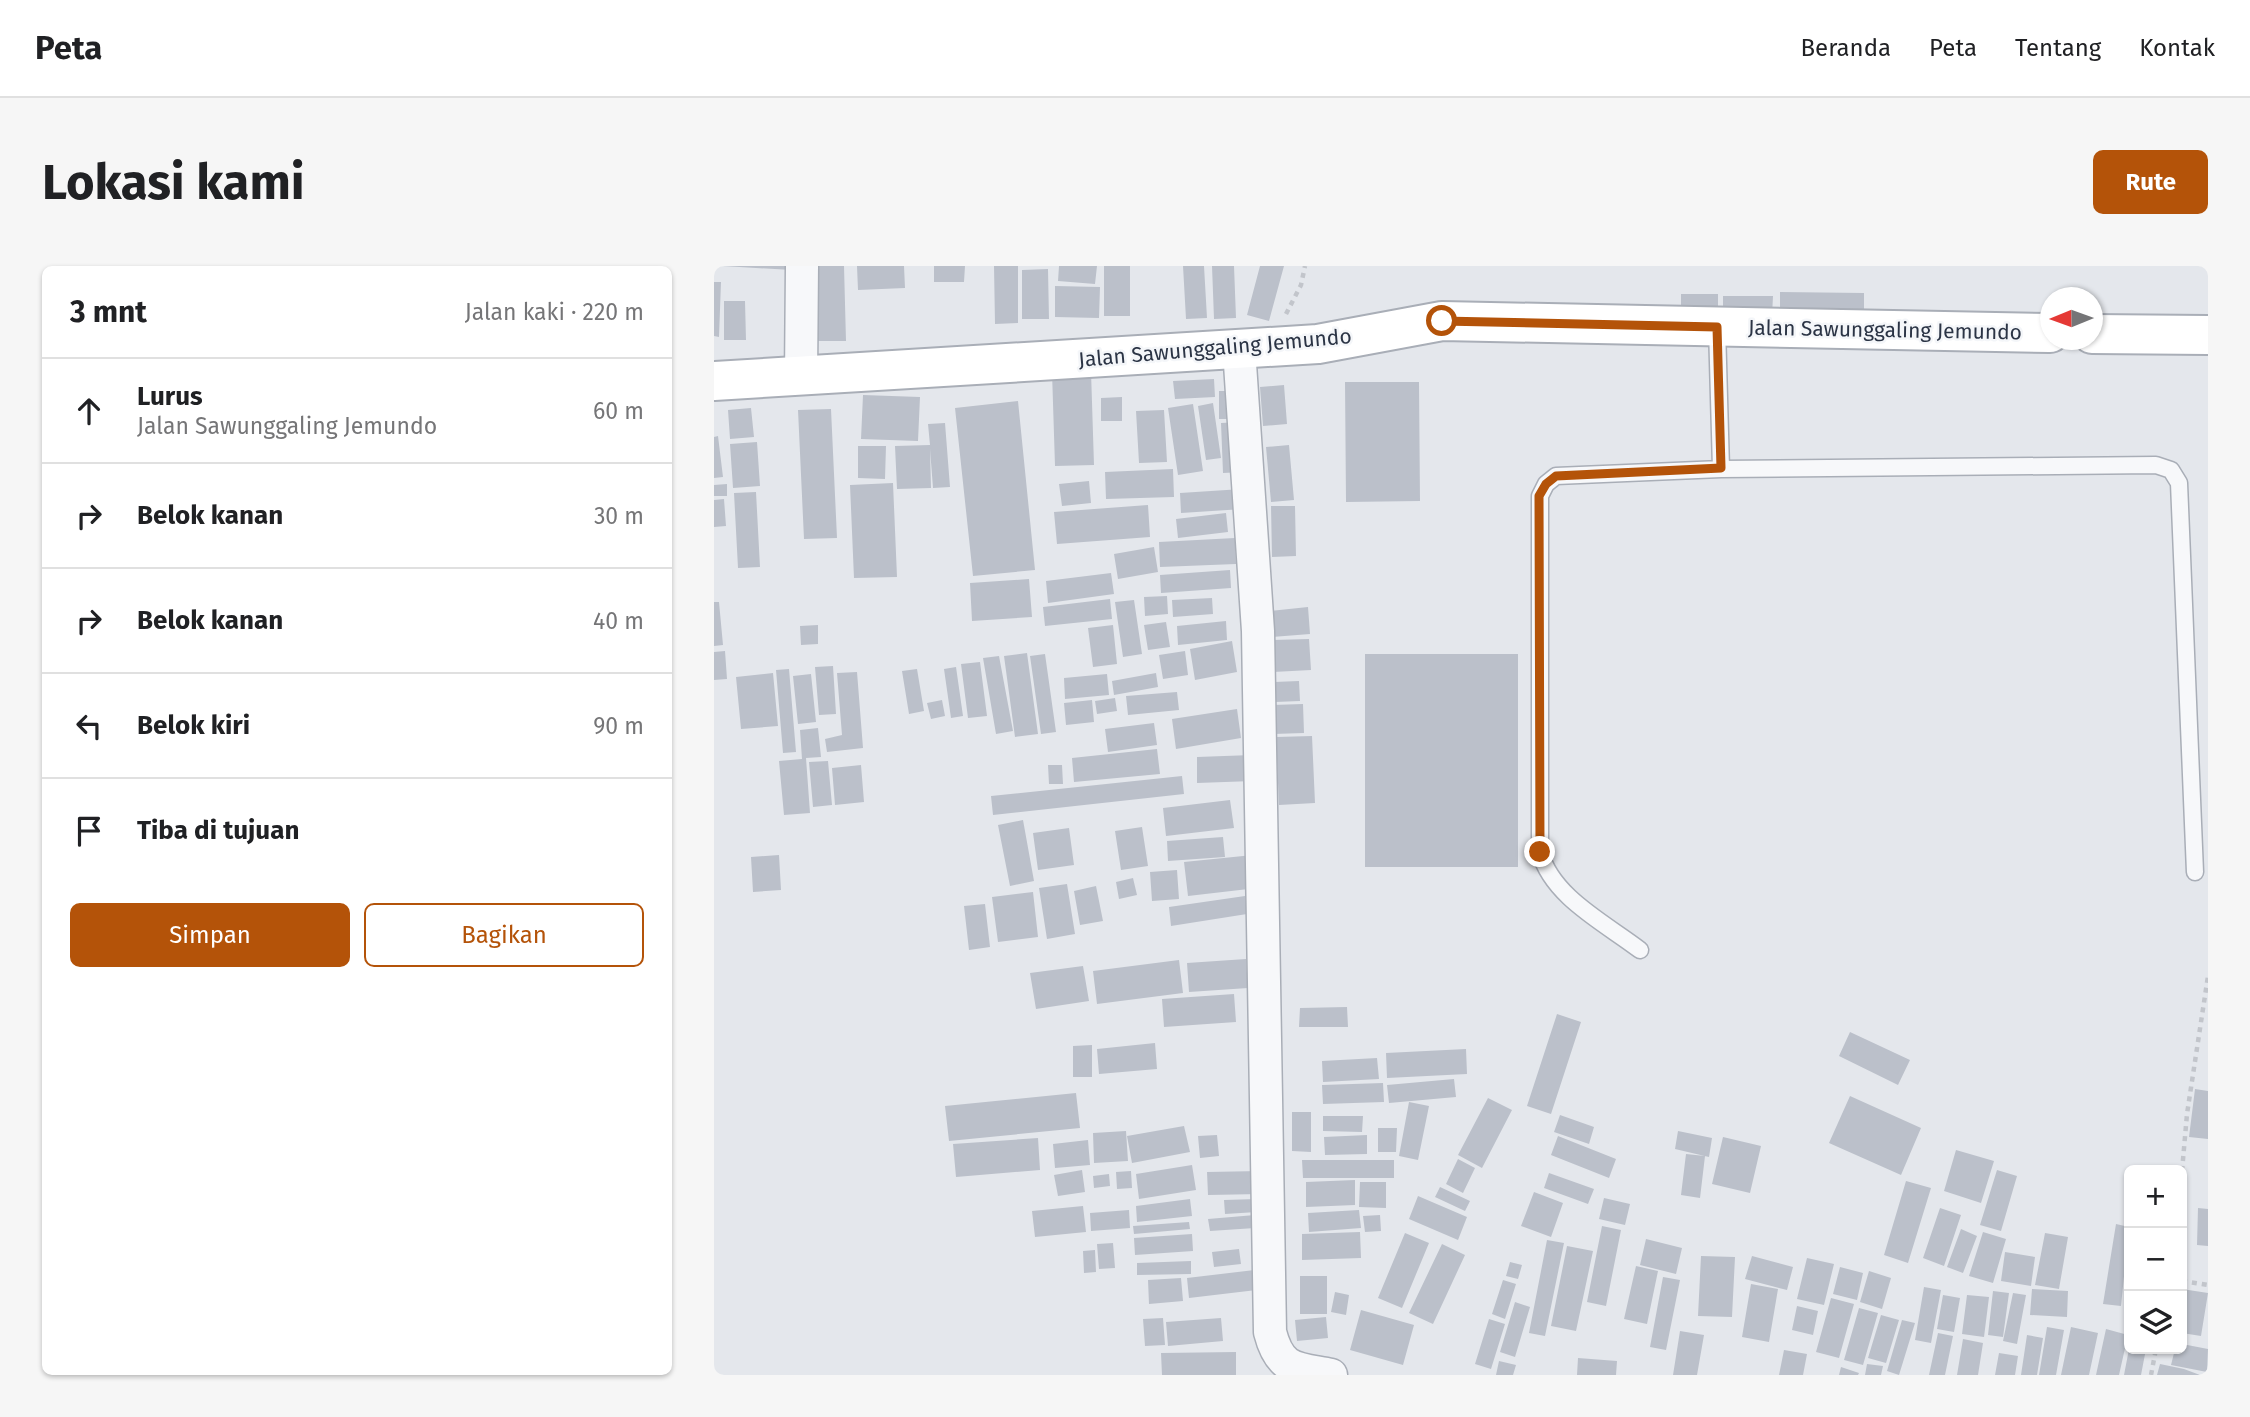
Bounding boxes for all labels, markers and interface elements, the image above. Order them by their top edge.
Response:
text: Peta [35,28,102,68]
text: Beranda [1800,34,1891,62]
text: Peta [1929,34,1977,62]
text: Tentang [2015,34,2101,62]
text: Kontak [2139,34,2215,62]
button: Rute [2093,150,2208,214]
text: Lokasi kami [42,153,305,212]
north arrow [2040,287,2103,350]
text: 3 mnt [70,294,147,330]
text: Jalan kaki · 220 m [465,298,644,326]
route start [1426,305,1457,336]
street label: Jalan Sawunggaling Jemundo [1748,315,2022,345]
street label: Jalan Sawunggaling Jemundo [1077,323,1353,373]
text: Lurus [137,381,203,412]
icon: ahead [70,392,108,430]
text: 60 m [593,397,644,425]
text: Jalan Sawunggaling Jemundo [137,412,437,440]
icon: right [70,497,108,535]
text: Belok kanan [137,500,283,531]
text: 30 m [594,502,644,530]
icon: right [70,602,108,640]
text: Belok kanan [137,605,283,636]
text: 40 m [593,607,644,635]
icon: left [70,707,108,745]
text: Belok kiri [137,710,250,741]
text: 90 m [593,712,644,740]
icon: arrive [70,812,108,850]
text: Tiba di tujuan [137,815,299,846]
route end [1524,836,1555,867]
button: Simpan [70,903,350,967]
button: Bagikan [364,903,644,967]
map controls [2124,1165,2187,1354]
button: + [2124,1165,2187,1228]
button: − [2124,1228,2187,1291]
button: layers [2124,1291,2187,1354]

